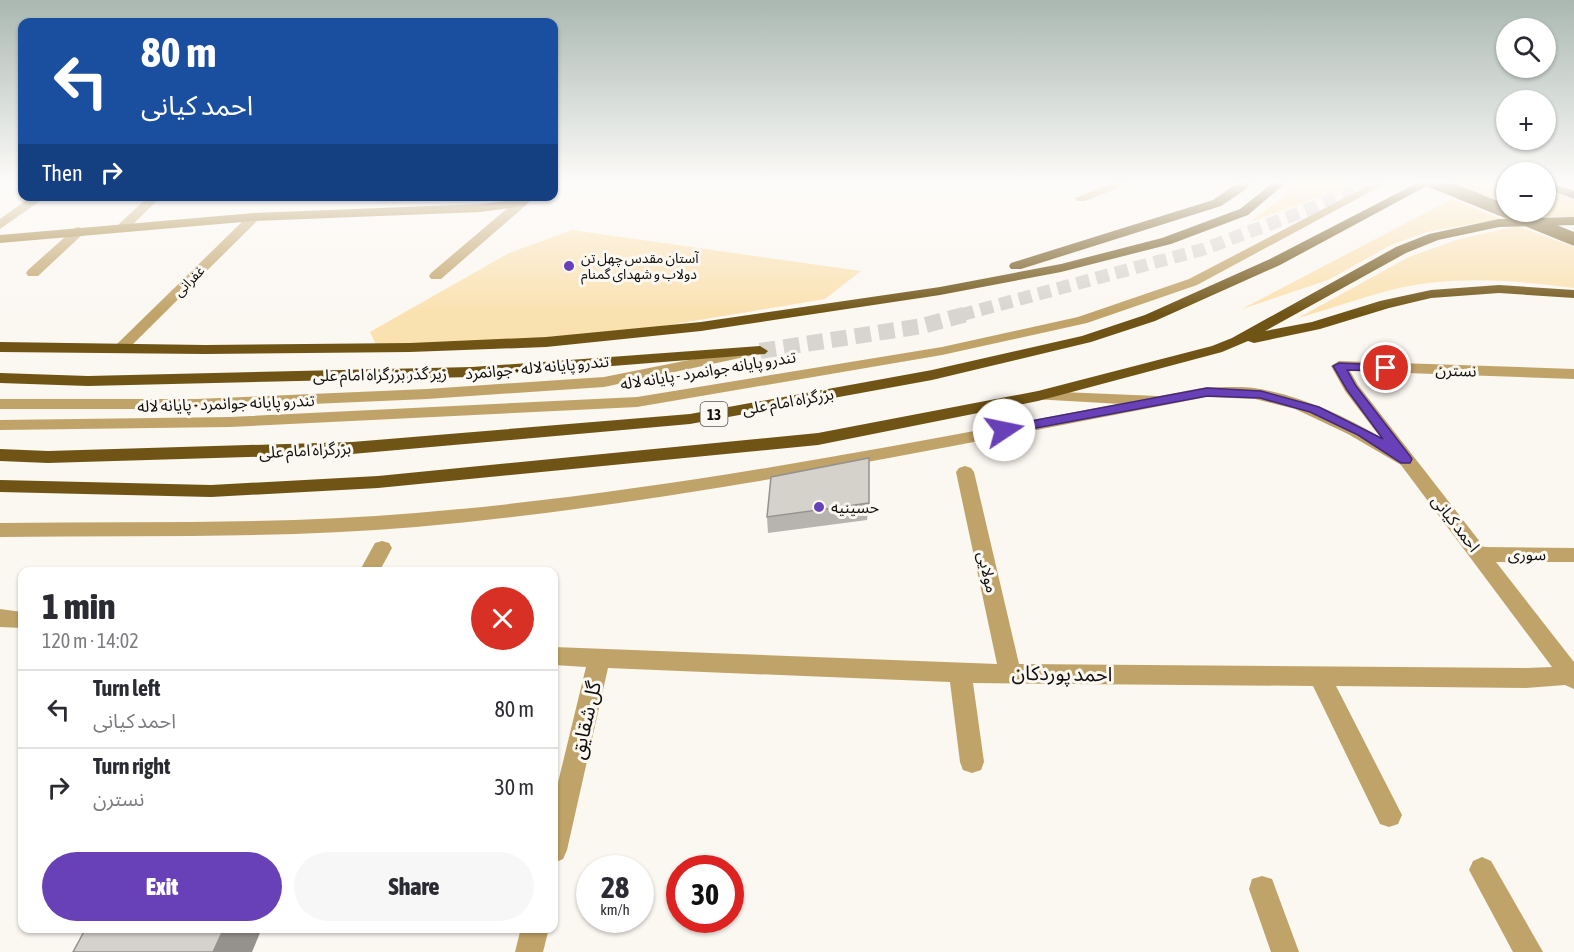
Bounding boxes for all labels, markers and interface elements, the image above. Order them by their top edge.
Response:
map controls [1496,18,1556,222]
button: search [1496,18,1556,78]
text: 80 m [141,28,216,76]
icon: left [42,42,120,120]
text: احمد کیانی [141,90,253,121]
button: + [1496,90,1556,150]
icon: right [95,156,128,189]
text: Then [42,160,83,186]
button: − [1496,162,1556,222]
place label: آستان مقدس چهل تن دولاب و شهدای گمنام [581,250,699,285]
marker: آستان مقدس چهل تن دولاب و شهدای گمنام [562,259,576,273]
street label: غفرانی [170,262,208,300]
pin [1360,342,1411,393]
street label: تندرو پایانه جوانمرد - پایانه لاله [619,347,798,395]
icon: arrive [1369,351,1402,384]
street label: تندرو پایانه لاله - جوانمرد [464,352,610,384]
street label: نسترن [1435,360,1477,381]
street label: زیر گذر بزرگراه امام علی [313,364,447,388]
street label: بزرگراه امام علی [741,384,836,422]
street label: تندرو پایانه جوانمرد - پایانه لاله [137,391,316,417]
position arrow [972,398,1036,462]
road number: 13 [700,402,728,426]
street label: بزرگراه امام علی [258,439,352,465]
street label: احمد کیانی [1428,491,1484,555]
place label: حسینیه [831,498,879,516]
marker: حسینیه [812,500,826,514]
street label: سوری [1508,545,1546,564]
street label: مولایی [974,550,1001,595]
text: 1 min [42,585,116,627]
button: close [471,587,534,650]
text: 120 m · 14:02 [42,629,139,652]
street label: احمد پوردکان [1011,661,1113,688]
text: Turn left [93,675,160,701]
street label: گل شقایق [565,678,607,762]
icon: left [42,693,75,726]
text: 80 m [494,696,534,722]
text: احمد کیانی [93,709,176,732]
text: Turn right [93,753,170,779]
icon: right [42,771,75,804]
text: 30 m [494,774,534,800]
text: نسترن [93,787,144,810]
button: Exit [42,852,282,921]
button: Share [294,852,534,921]
speed limit sign: 30 [666,855,744,933]
text: 28 [601,870,629,904]
text: km/h [600,901,630,918]

